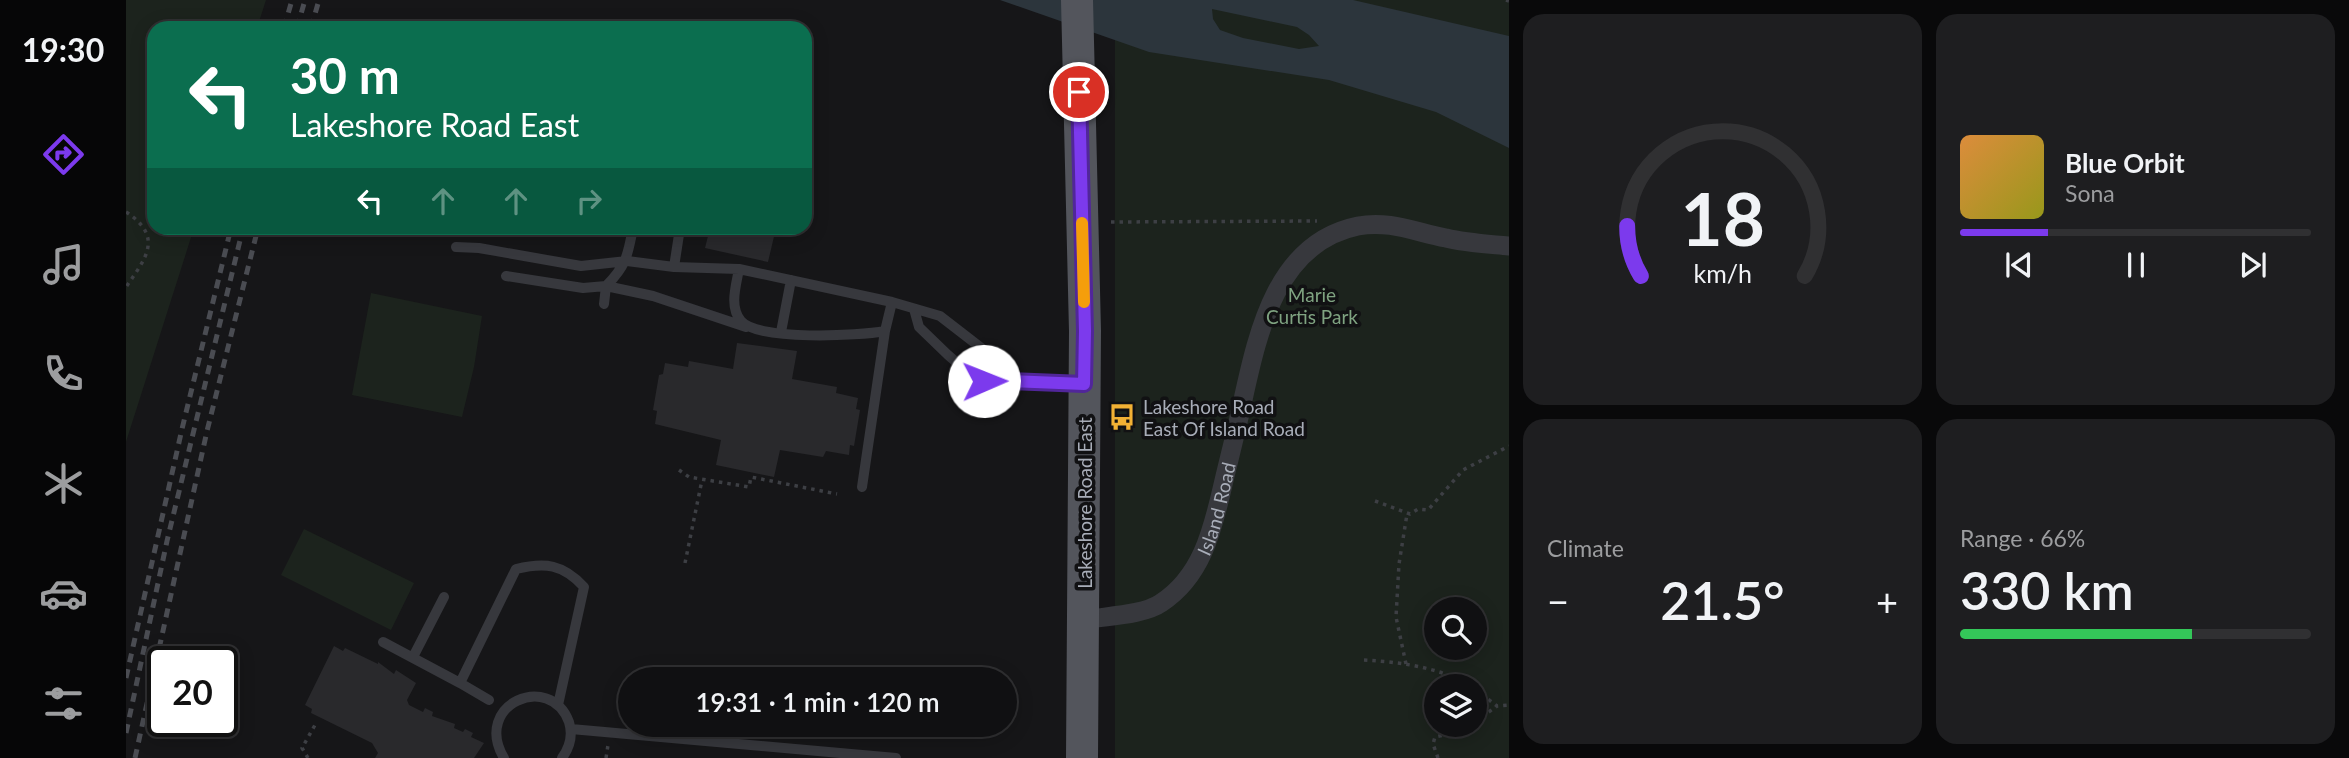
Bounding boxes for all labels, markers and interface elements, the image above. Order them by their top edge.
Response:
text: 19:30 [22,30,104,69]
text: 30 m [290,46,400,104]
icon: left [175,49,266,140]
pin [1049,62,1109,122]
icon: arrive [1060,73,1098,111]
text: Lakeshore Road East [290,105,579,144]
icon: directions [39,130,88,179]
text: Blue Orbit [2065,147,2185,179]
text: 18 [1680,174,1765,262]
text: Sona [2065,179,2115,207]
icon: left [351,182,389,220]
icon: ahead [424,182,462,220]
icon: ahead [497,182,535,220]
icon: right [570,182,608,220]
icon: music [39,240,88,289]
icon: previous [2000,246,2038,284]
icon: pause [2117,246,2155,284]
icon: next [2234,246,2272,284]
text: km/h [1693,258,1752,288]
park label: Marie Curtis Park [1266,283,1358,328]
position arrow [947,344,1021,418]
icon: phone [39,349,88,398]
place label: Lakeshore Road East Of Island Road [1143,395,1305,440]
bus stop icon: Lakeshore Road East Of Island Road [1107,402,1137,432]
street label: Lakeshore Road East [1073,417,1096,589]
icon: climate [39,459,88,508]
street label: Island Road [1192,460,1240,559]
text: Range · 66% [1960,524,2085,552]
text: Climate [1547,534,1624,562]
text: 330 km [1960,559,2134,621]
icon: car [39,569,88,618]
text: 21.5° [1660,569,1785,631]
text: − [1547,578,1569,624]
text: + [1876,578,1898,624]
map controls [1424,597,1487,737]
button: search [1424,597,1487,660]
speed limit sign: 20 [147,646,238,737]
button: layers [1424,674,1487,737]
icon: filters [39,679,88,728]
text: 19:31 · 1 min · 120 m [695,686,940,718]

